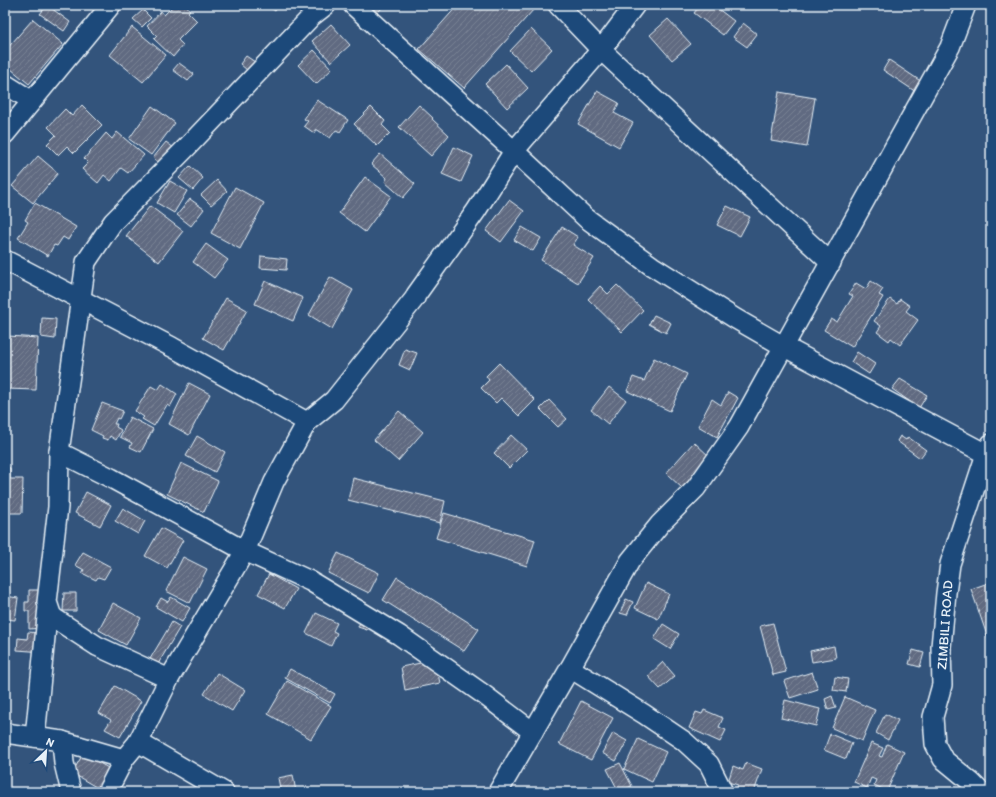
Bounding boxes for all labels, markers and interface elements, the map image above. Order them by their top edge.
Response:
street label: ZIMBILI ROAD [933,580,957,670]
north arrow [26,731,66,771]
text: N [44,735,56,750]

